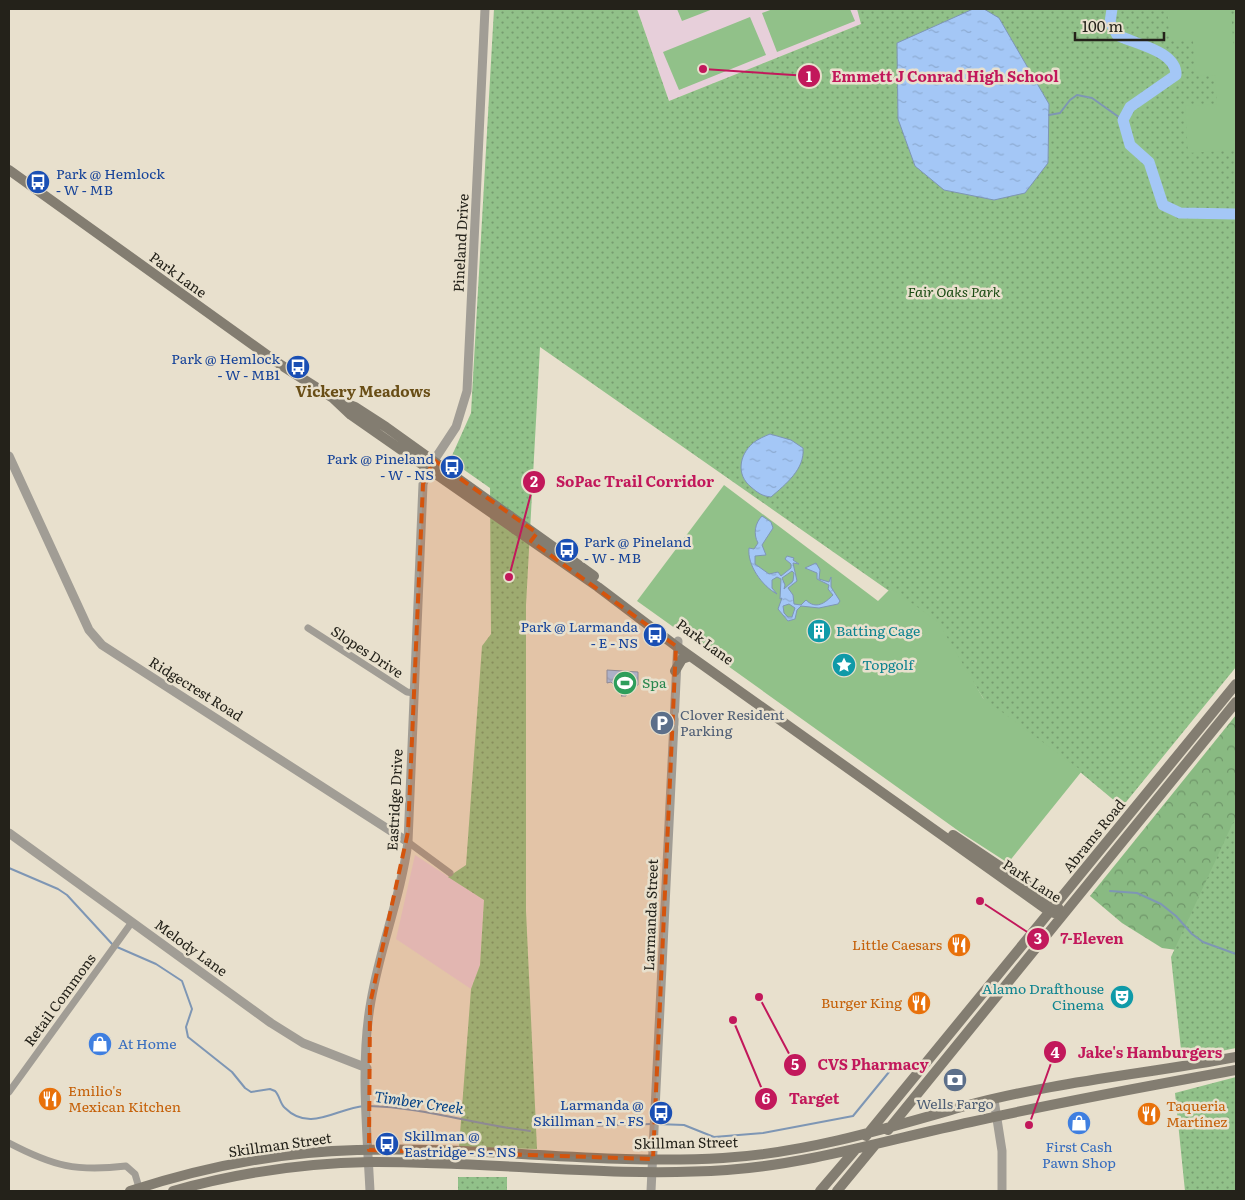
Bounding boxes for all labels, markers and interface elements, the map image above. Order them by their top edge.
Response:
scale bar [1075,10,1164,42]
text: 100 m [1082,14,1123,37]
callout: Emmett J Conrad High School [796,61,1068,91]
text: 1 [806,64,812,87]
text: Emmett J Conrad High School [831,64,1059,87]
place label: Park @ Hemlock - W - MB [56,163,165,199]
bus stop icon: Park @ Hemlock - W - MB [25,169,51,195]
street label: Pineland Drive [447,193,473,293]
street label: Park Lane [146,247,211,302]
park label: Fair Oaks Park [908,281,1001,301]
place label: Park @ Hemlock - W - MB1 [171,348,280,384]
bus stop icon: Park @ Hemlock - W - MB1 [285,354,311,380]
district label: Vickery Meadows [296,379,431,402]
place label: Park @ Pineland - W - NS [327,448,434,484]
bus stop icon: Park @ Pineland - W - NS [439,454,465,480]
callout: SoPac Trail Corridor [521,467,725,497]
text: 2 [530,469,538,492]
text: SoPac Trail Corridor [556,469,714,492]
place label: Park @ Pineland - W - MB [584,531,692,567]
bus stop icon: Park @ Pineland - W - MB [554,537,580,563]
street label: Park Lane [673,614,738,669]
place label: Park @ Larmanda - E - NS [521,616,638,652]
building icon: Batting Cage [806,618,832,644]
street label: Slopes Drive [327,620,408,682]
place label: Batting Cage [836,620,920,640]
bus stop icon: Park @ Larmanda - E - NS [642,622,668,648]
street label: Ridgecrest Road [146,651,248,725]
place icon: Topgolf [831,652,857,678]
place label: Topgolf [862,654,915,674]
sports icon: Spa [612,670,638,696]
place label: Spa [642,672,667,692]
place label: Clover Resident Parking [680,704,785,740]
parking icon: Clover Resident Parking [649,710,675,736]
street label: Eastridge Drive [381,748,407,851]
street label: Abrams Road [1057,794,1129,876]
street label: Park Lane [999,854,1066,907]
street label: Larmanda Street [638,858,662,971]
street label: Melody Lane [151,914,232,980]
callout: 7-Eleven [1025,924,1134,954]
text: 3 [1034,926,1042,949]
text: 7-Eleven [1060,926,1124,949]
restaurant icon: Little Caesars [946,932,972,958]
place label: Little Caesars [852,934,942,954]
street label: Retail Commons [19,949,100,1050]
place label: Alamo Drafthouse Cinema [982,978,1104,1014]
theatre icon: Alamo Drafthouse Cinema [1109,984,1135,1010]
restaurant icon: Burger King [906,990,932,1016]
place label: Burger King [821,992,902,1012]
shop icon: At Home [87,1031,113,1057]
place label: At Home [118,1033,177,1053]
callout: Jake's Hamburgers [1042,1037,1232,1067]
text: 4 [1050,1040,1060,1063]
text: Jake's Hamburgers [1078,1040,1223,1063]
callout: CVS Pharmacy [782,1050,939,1080]
text: 5 [791,1052,799,1075]
text: CVS Pharmacy [817,1052,929,1075]
bank icon: Wells Fargo [942,1067,968,1093]
place label: Emilio's Mexican Kitchen [68,1080,181,1116]
water label: Timber Creek [373,1084,466,1119]
callout: Target [754,1084,849,1114]
restaurant icon: Emilio's Mexican Kitchen [37,1086,63,1112]
text: 6 [762,1086,771,1109]
text: Target [789,1086,840,1109]
place label: Wells Fargo [916,1093,994,1113]
place label: Larmanda @ Skillman - N - FS [533,1094,644,1130]
place label: Taqueria Martínez [1166,1095,1227,1131]
bus stop icon: Larmanda @ Skillman - N - FS [648,1100,674,1126]
restaurant icon: Taqueria Martínez [1136,1101,1162,1127]
shop icon: First Cash Pawn Shop [1066,1110,1092,1136]
place label: Skillman @ Eastridge - S - NS [404,1125,516,1161]
street label: Skillman Street [227,1127,333,1161]
bus stop icon: Skillman @ Eastridge - S - NS [374,1131,400,1157]
street label: Skillman Street [634,1131,738,1153]
place label: First Cash Pawn Shop [1042,1136,1116,1172]

